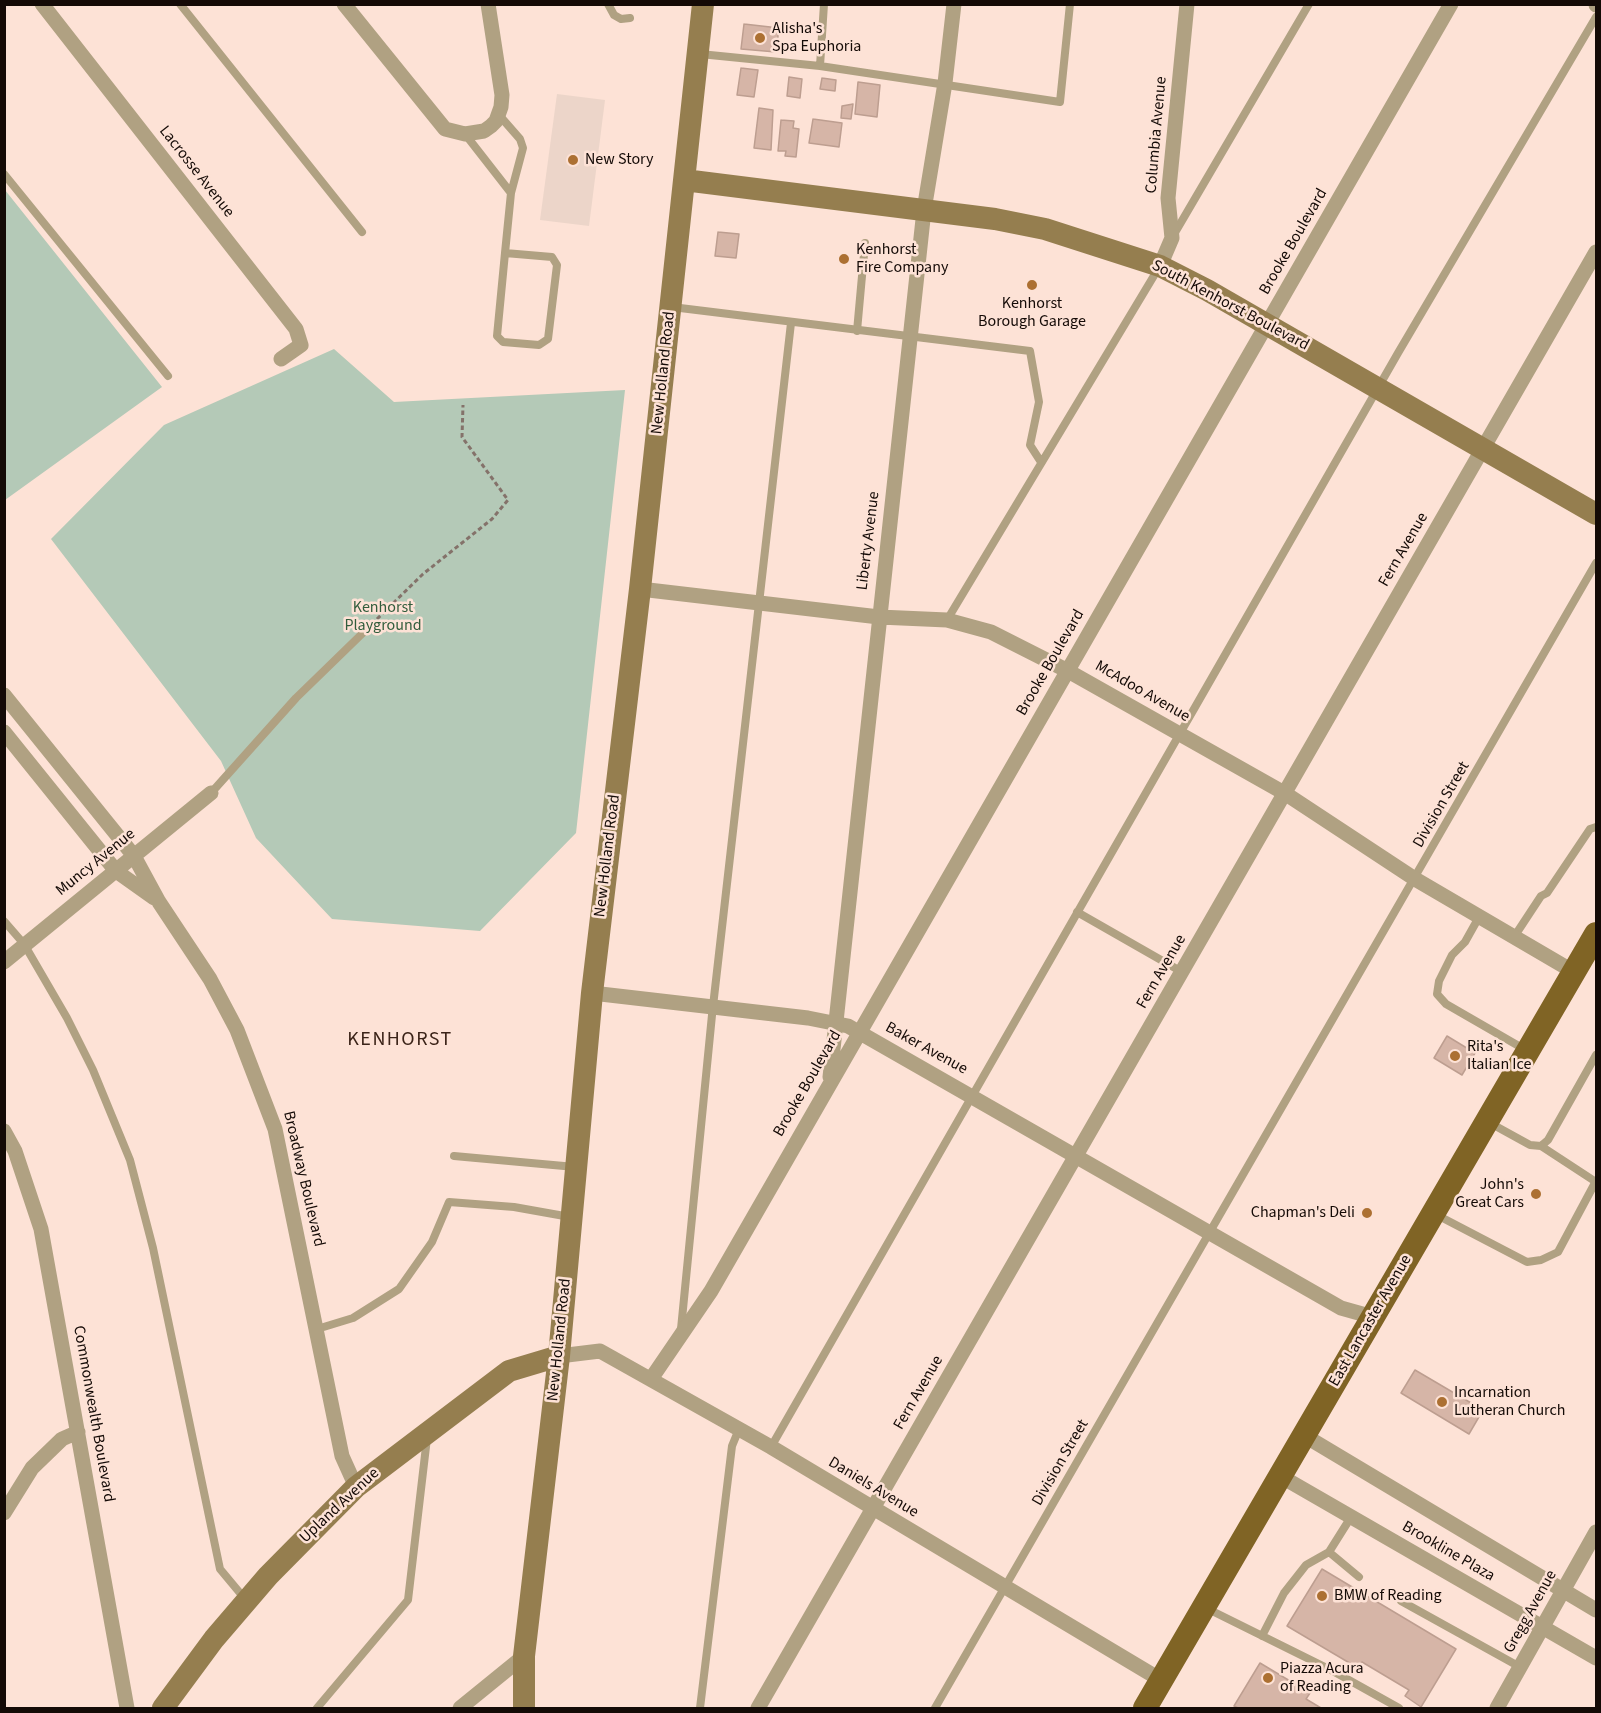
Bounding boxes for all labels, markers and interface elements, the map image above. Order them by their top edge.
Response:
place label: Alisha's Spa Euphoria [772,19,861,57]
marker: Alisha's Spa Euphoria [753,31,767,45]
street label: Columbia Avenue [1142,76,1172,194]
street label: Lacrosse Avenue [154,122,238,222]
place label: New Story [585,150,654,170]
marker: New Story [566,153,580,167]
street label: Brooke Boulevard [1256,186,1332,298]
place label: Kenhorst Fire Company [856,240,948,278]
marker: Kenhorst Fire Company [837,252,851,266]
street label: South Kenhorst Boulevard [1148,256,1312,356]
marker: Kenhorst Borough Garage [1025,278,1039,292]
place label: Kenhorst Borough Garage [978,294,1086,332]
street label: New Holland Road [648,311,680,435]
street label: Liberty Avenue [853,490,885,592]
street label: Fern Avenue [1375,510,1433,590]
park label: Kenhorst Playground [344,598,422,636]
street label: Brooke Boulevard [1013,607,1089,719]
street label: McAdoo Avenue [1091,657,1193,727]
street label: Division Street [1410,758,1474,852]
street label: New Holland Road [591,794,625,918]
street label: Muncy Avenue [52,825,140,901]
street label: Fern Avenue [1133,932,1191,1012]
street label: Baker Avenue [882,1019,970,1079]
street label: Brooke Boulevard [770,1028,846,1140]
district label: KENHORST [347,1029,453,1053]
place label: Rita's Italian Ice [1467,1037,1531,1075]
marker: Rita's Italian Ice [1448,1049,1462,1063]
street label: Broadway Boulevard [278,1109,328,1249]
place label: John's Great Cars [1455,1175,1524,1213]
marker: John's Great Cars [1529,1187,1543,1201]
place label: Chapman's Deli [1251,1203,1355,1223]
marker: Chapman's Deli [1360,1206,1374,1220]
street label: East Lancaster Avenue [1325,1252,1417,1390]
street label: New Holland Road [544,1278,576,1402]
street label: Commonwealth Boulevard [68,1324,118,1504]
street label: Fern Avenue [890,1353,948,1433]
place label: Incarnation Lutheran Church [1454,1383,1565,1421]
marker: Incarnation Lutheran Church [1435,1395,1449,1409]
street label: Division Street [1029,1416,1093,1510]
street label: Daniels Avenue [824,1454,922,1522]
street label: Upland Avenue [296,1464,384,1548]
street label: Brookline Plaza [1398,1518,1498,1586]
street label: Gregg Avenue [1500,1567,1562,1657]
place label: BMW of Reading [1334,1586,1442,1606]
marker: BMW of Reading [1315,1589,1329,1603]
place label: Piazza Acura of Reading [1280,1659,1363,1697]
marker: Piazza Acura of Reading [1261,1671,1275,1685]

